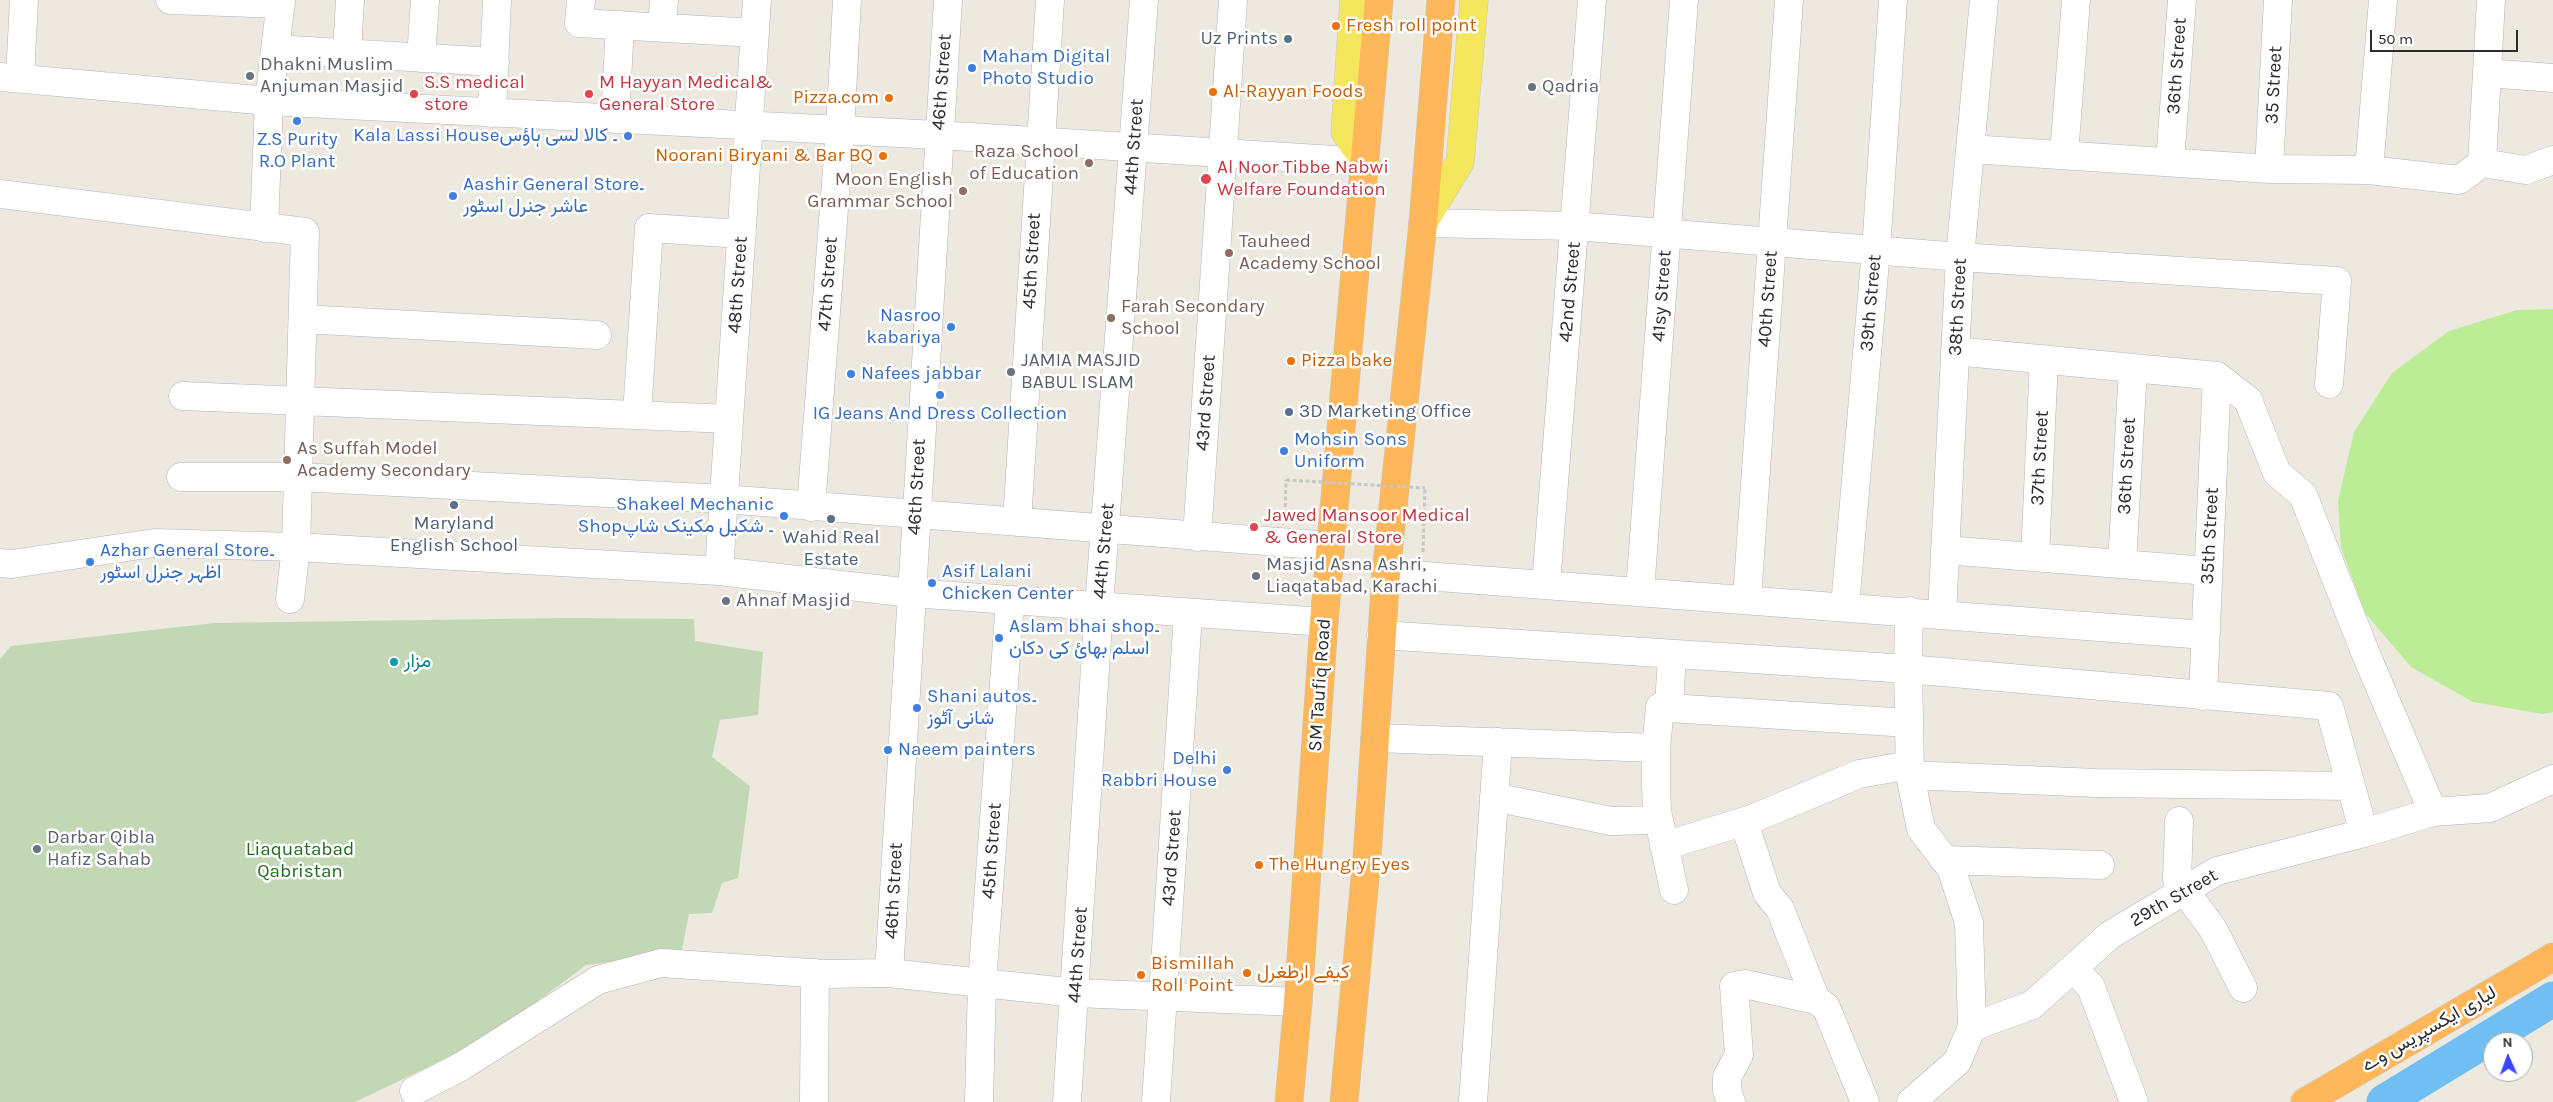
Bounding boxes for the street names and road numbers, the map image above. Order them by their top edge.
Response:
street label: 36th Street [2162,17,2192,115]
street label: 46th Street [927,33,957,131]
street label: 35 Street [2261,45,2287,125]
street label: 44th Street [1119,98,1149,196]
street label: 45th Street [1018,212,1046,310]
street label: 48th Street [723,236,753,334]
street label: 47th Street [813,236,843,332]
street label: 42nd Street [1554,241,1586,343]
street label: 41sy Street [1647,249,1677,343]
street label: 40th Street [1753,250,1783,348]
street label: 39th Street [1855,253,1887,353]
street label: 38th Street [1944,257,1972,357]
street label: 43rd Street [1191,354,1221,452]
street label: 37th Street [2026,410,2054,506]
street label: 36th Street [2113,417,2141,515]
street label: 46th Street [903,438,931,536]
street label: 35th Street [2196,487,2224,585]
street label: 44th Street [1088,502,1120,600]
street label: SM Taufiq Road [1304,618,1336,752]
street label: 45th Street [977,802,1007,900]
street label: 43rd Street [1157,809,1187,907]
street label: 46th Street [880,842,908,940]
street label: 29th Street [2126,864,2222,932]
street label: 44th Street [1063,906,1093,1004]
street label: لیاری ایکسپریس وے [2358,981,2500,1077]

